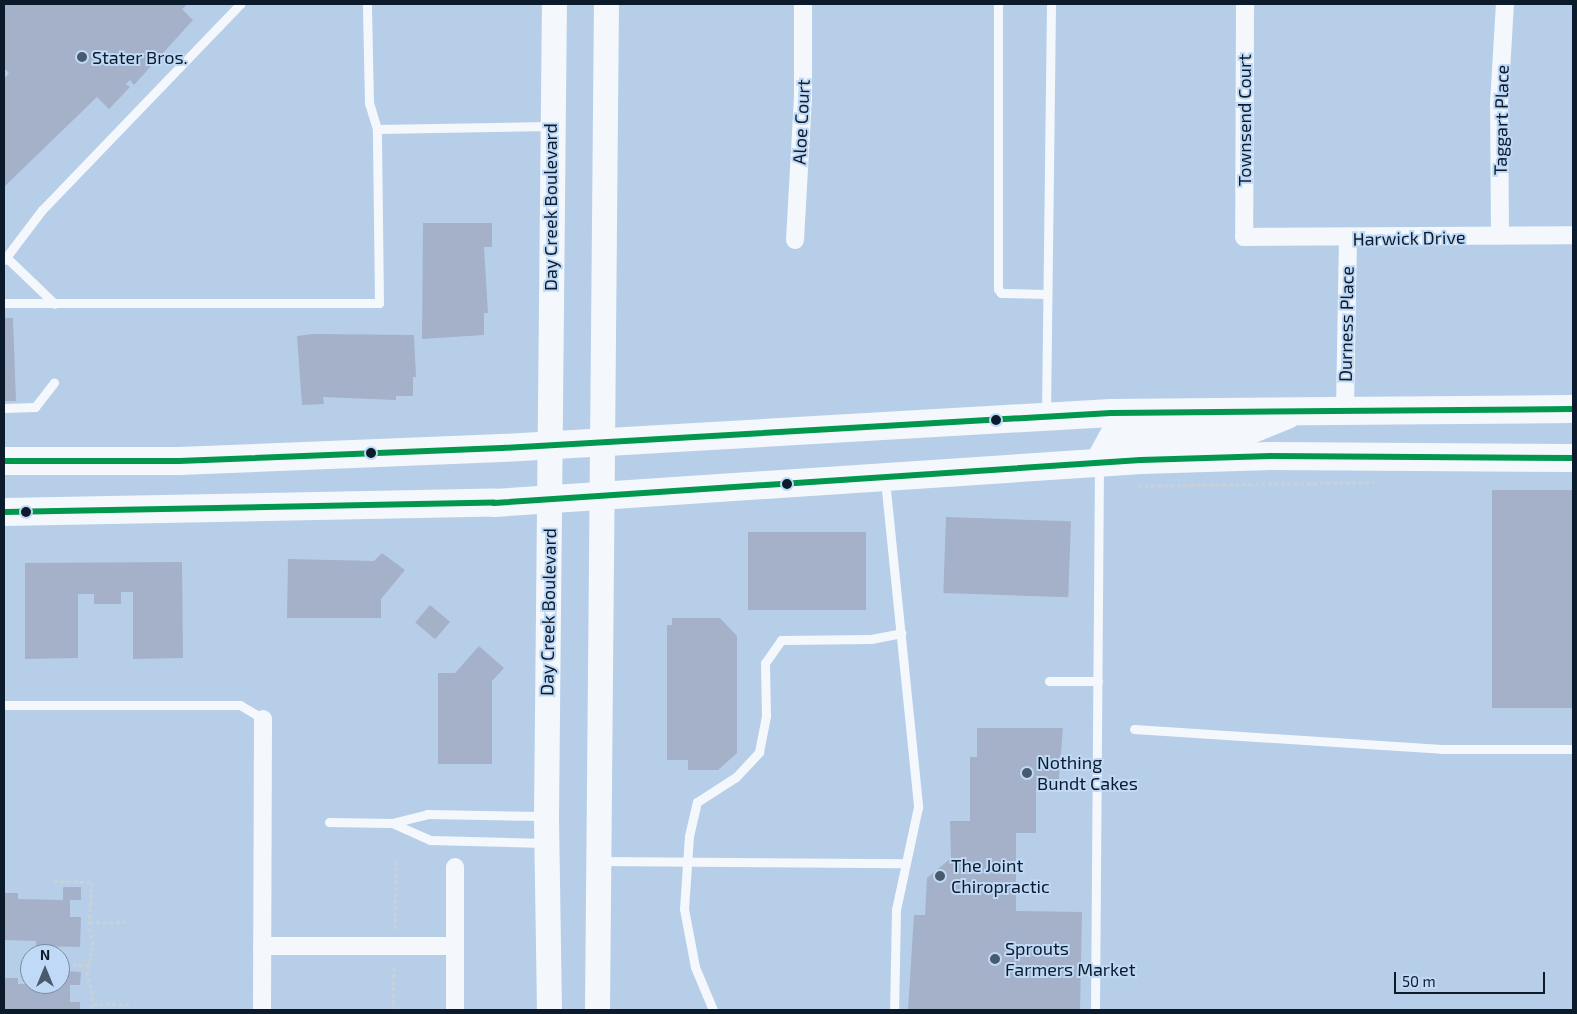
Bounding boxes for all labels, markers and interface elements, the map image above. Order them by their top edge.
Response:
place label: Stater Bros. [92,46,188,68]
marker: Stater Bros. [76,51,88,63]
street label: Townsend Court [1233,54,1255,186]
street label: Taggart Place [1489,64,1513,176]
street label: Aloe Court [788,79,814,165]
street label: Day Creek Boulevard [539,123,561,291]
street label: Harwick Drive [1352,226,1466,250]
street label: Durness Place [1334,266,1358,382]
unlabelled marker [991,415,1001,425]
unlabelled marker [366,448,376,458]
unlabelled marker [782,479,792,489]
unlabelled marker [21,507,31,517]
street label: Day Creek Boulevard [536,528,560,696]
place label: Nothing Bundt Cakes [1037,752,1138,794]
marker: Nothing Bundt Cakes [1021,767,1033,779]
place label: The Joint Chiropractic [951,855,1050,898]
marker: The Joint Chiropractic [933,869,947,883]
place label: Sprouts Farmers Market [1005,938,1135,981]
north arrow [20,944,70,994]
text: N [40,946,50,963]
marker: Sprouts Farmers Market [989,953,1001,965]
scale bar [1397,962,1548,994]
text: 50 m [1402,972,1436,990]

